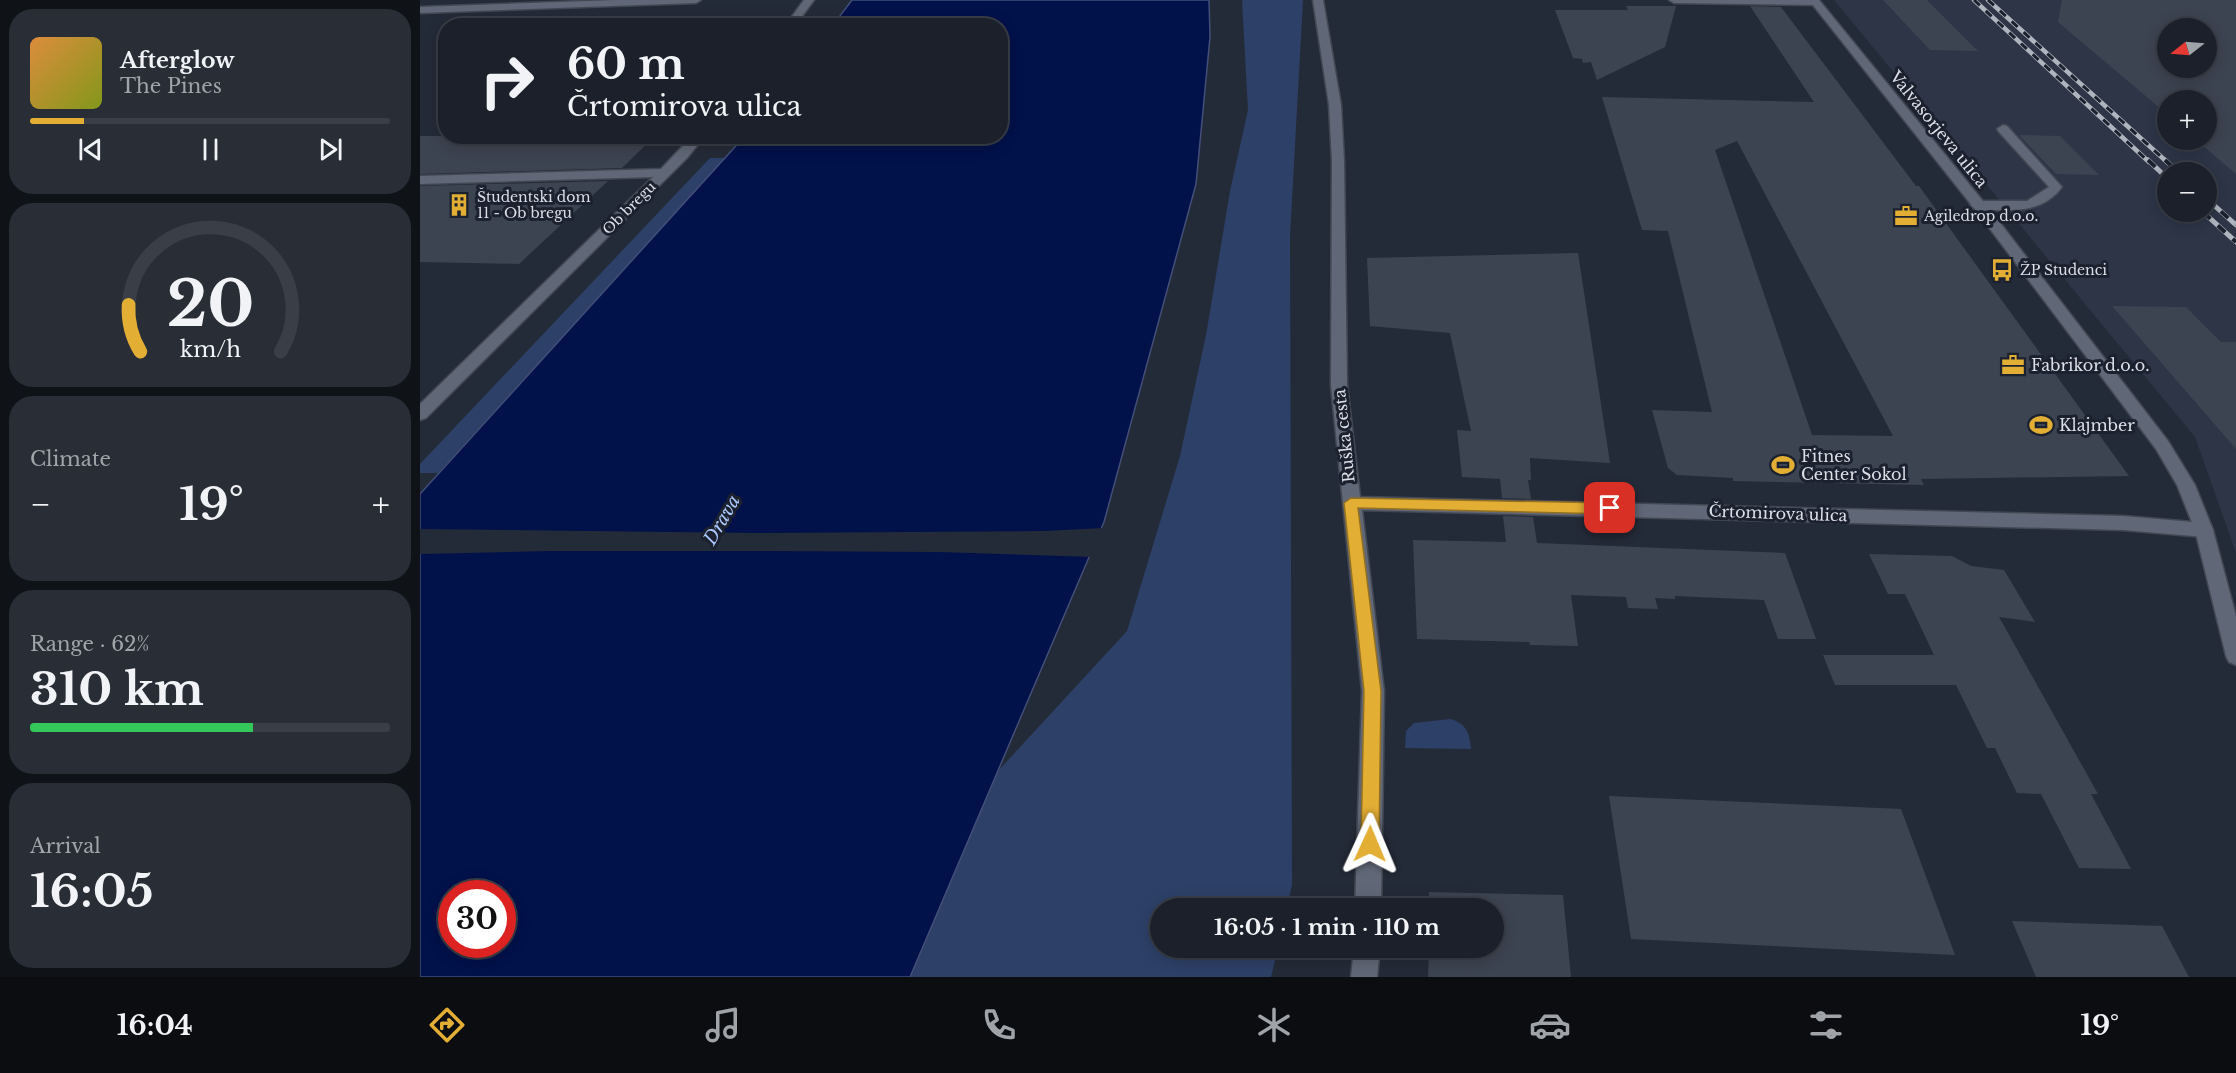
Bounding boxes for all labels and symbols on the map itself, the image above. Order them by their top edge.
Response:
north arrow [2157,18,2217,78]
street label: Valvasorjeva ulica [1885,66,1992,191]
street label: Ob bregu [599,177,660,238]
place label: Študentski dom 11 - Ob bregu [477,187,590,222]
building icon: Študentski dom 11 - Ob bregu [446,192,472,218]
office icon: Agiledrop d.o.o. [1893,203,1919,229]
place label: Agiledrop d.o.o. [1923,207,2038,225]
bus stop icon: ŽP Studenci [1989,257,2015,283]
place label: ŽP Studenci [2020,261,2107,279]
office icon: Fabrikor d.o.o. [2000,352,2026,378]
place label: Fabrikor d.o.o. [2031,355,2150,375]
street label: Ruška cesta [1329,388,1359,484]
sports icon: Klajmber [2028,412,2054,438]
place label: Klajmber [2059,415,2135,435]
place label: Fitnes Center Sokol [1801,446,1907,484]
sports icon: Fitnes Center Sokol [1770,452,1796,478]
pin [1584,482,1635,533]
water label: Drava [699,491,745,550]
street label: Črtomirova ulica [1708,501,1848,525]
position arrow [1338,812,1402,876]
speed limit sign: 30 [438,880,516,958]

